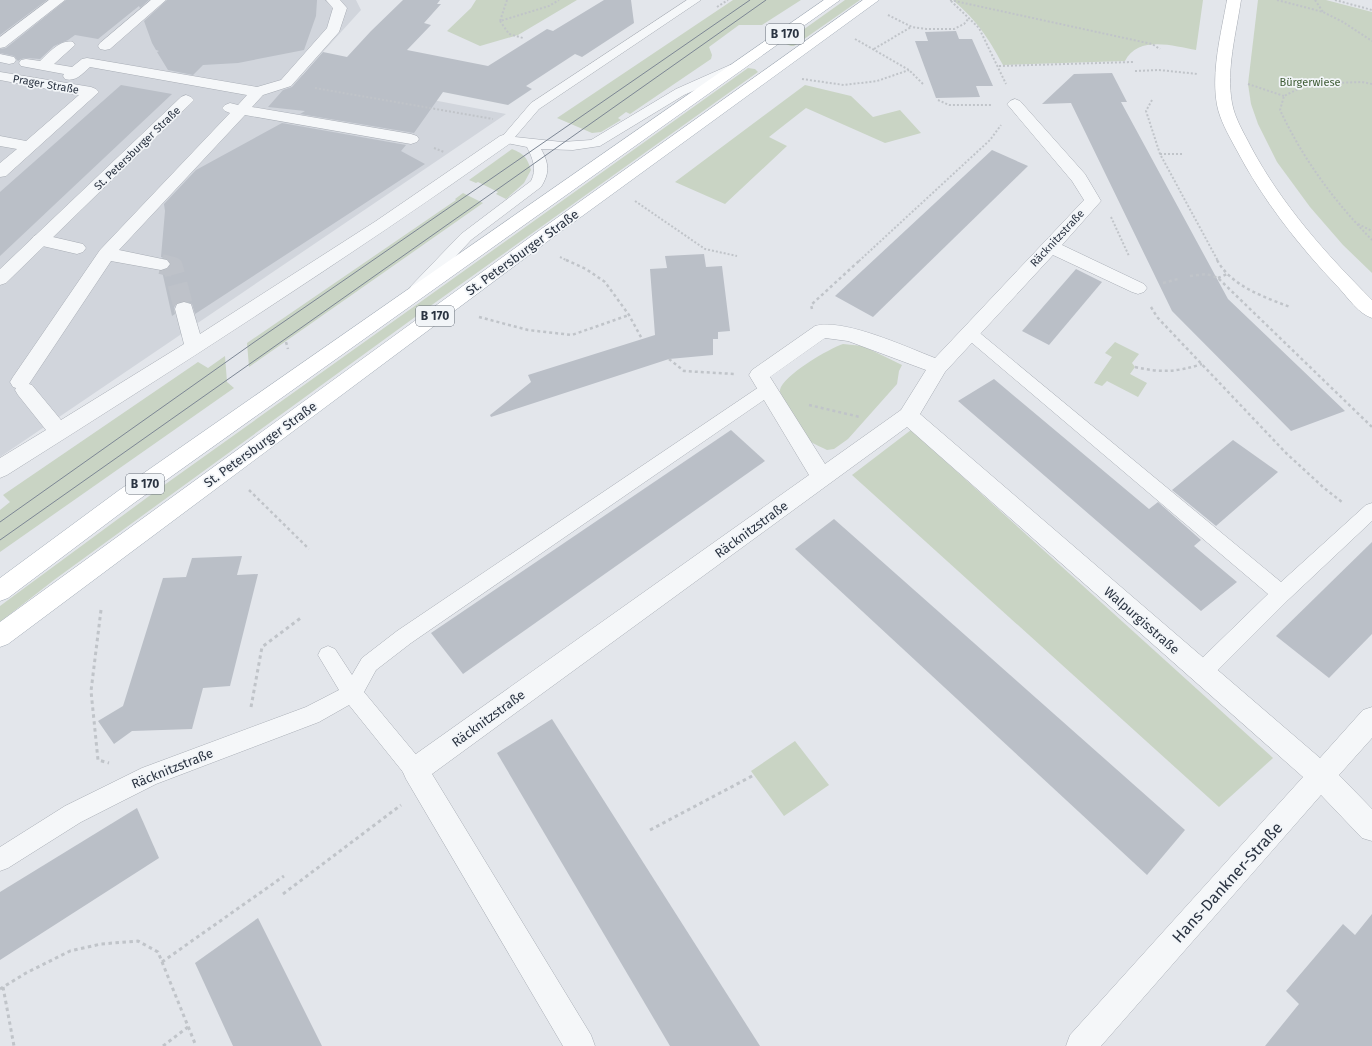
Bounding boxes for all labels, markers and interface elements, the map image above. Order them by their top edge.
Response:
road number: B 170 [766,24,804,44]
street label: Prager Straße [12,72,80,97]
park label: Bürgerwiese [1279,76,1341,89]
street label: St. Petersburger Straße [92,104,183,193]
street label: St. Petersburger Straße [463,207,582,298]
street label: Räcknitzstraße [1028,207,1087,270]
road number: B 170 [416,306,454,326]
street label: St. Petersburger Straße [201,399,320,490]
road number: B 170 [126,474,164,494]
street label: Räcknitzstraße [712,498,791,561]
street label: Walpurgisstraße [1101,584,1182,657]
street label: Räcknitzstraße [449,687,528,750]
street label: Räcknitzstraße [129,745,215,792]
street label: Hans-Dankner-Straße [1168,818,1287,947]

